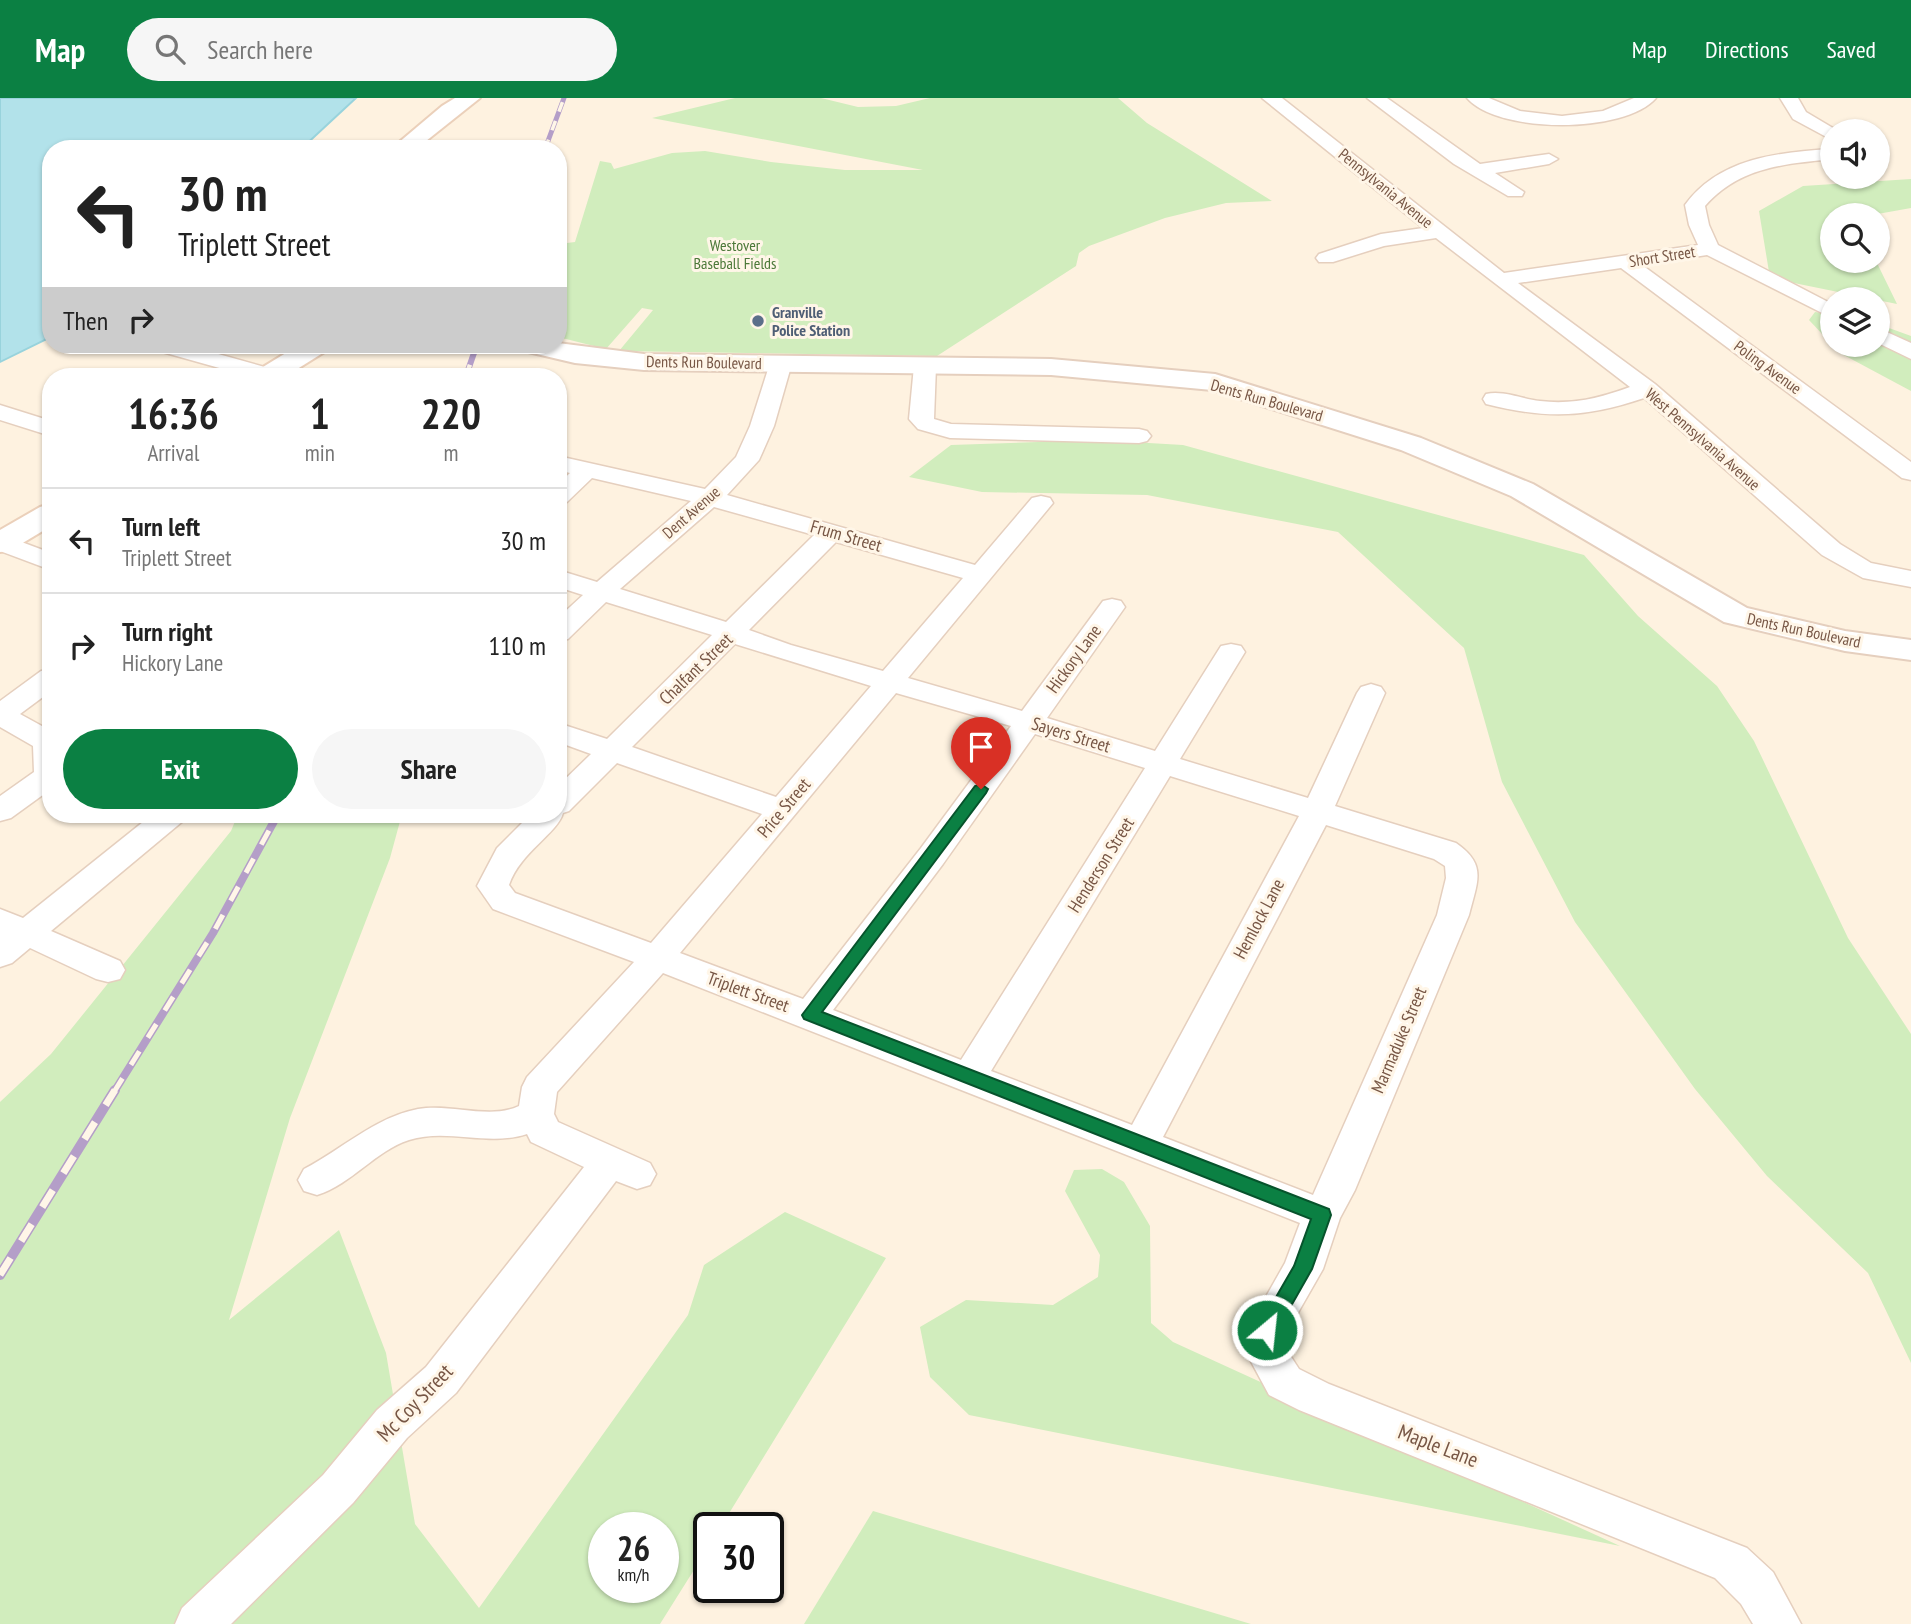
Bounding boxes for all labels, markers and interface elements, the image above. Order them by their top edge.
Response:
search box [127,18,617,81]
text: Map [35,28,85,71]
icon: search [151,30,189,68]
text: Search here [207,33,313,66]
text: Map [1632,34,1667,65]
text: Directions [1705,34,1789,65]
text: Saved [1827,34,1876,65]
map controls [1820,119,1890,357]
button: sound [1820,119,1890,189]
street label: Pennsylvania Avenue [1335,144,1437,232]
text: 30 m [178,161,267,225]
icon: left [63,168,154,259]
button: search [1820,203,1890,273]
text: Triplett Street [178,223,331,265]
park label: Westover Baseball Fields [694,235,776,273]
street label: Short Street [1628,241,1697,271]
button: layers [1820,287,1890,357]
icon: right [122,301,160,339]
place label: Granville Police Station [772,302,850,340]
text: Then [63,304,108,337]
marker: Granville Police Station [750,313,766,329]
street label: Poling Avenue [1730,336,1806,398]
street label: Dents Run Boulevard [646,351,762,373]
street label: Dents Run Boulevard [1209,374,1325,426]
street label: West Pennsylvania Avenue [1642,384,1764,494]
text: 16:36 [128,386,219,441]
text: 1 [310,386,330,441]
text: 220 [421,386,481,441]
text: Arrival [147,438,199,467]
text: min [305,438,335,467]
text: m [443,438,458,467]
street label: Dent Avenue [658,482,724,542]
text: Turn left [122,510,200,543]
street label: Frum Street [808,514,884,557]
icon: left [63,522,101,560]
text: 30 m [500,524,546,557]
text: Triplett Street [122,543,232,572]
street label: Dents Run Boulevard [1745,608,1863,652]
text: Turn right [122,615,213,648]
street label: Hickory Lane [1041,620,1106,698]
icon: right [63,627,101,665]
street label: Chalfant Street [654,628,737,709]
text: 110 m [488,629,546,662]
text: Hickory Lane [122,648,223,677]
street label: Sayers Street [1029,712,1113,757]
pin [951,717,1011,789]
icon: arrive [962,728,1000,766]
button: Exit [63,729,298,809]
button: Share [312,729,546,809]
street label: Price Street [752,773,815,842]
street label: Henderson Street [1062,813,1139,917]
street label: Hemlock Lane [1228,875,1289,963]
street label: Triplett Street [704,966,792,1017]
street label: Marmaduke Street [1366,983,1431,1097]
position arrow [1230,1293,1304,1367]
street label: Mc Coy Street [371,1358,459,1447]
street label: Maple Lane [1394,1418,1482,1473]
speed limit sign: 30 [693,1512,784,1603]
text: 26 [617,1525,650,1571]
text: km/h [618,1563,649,1586]

